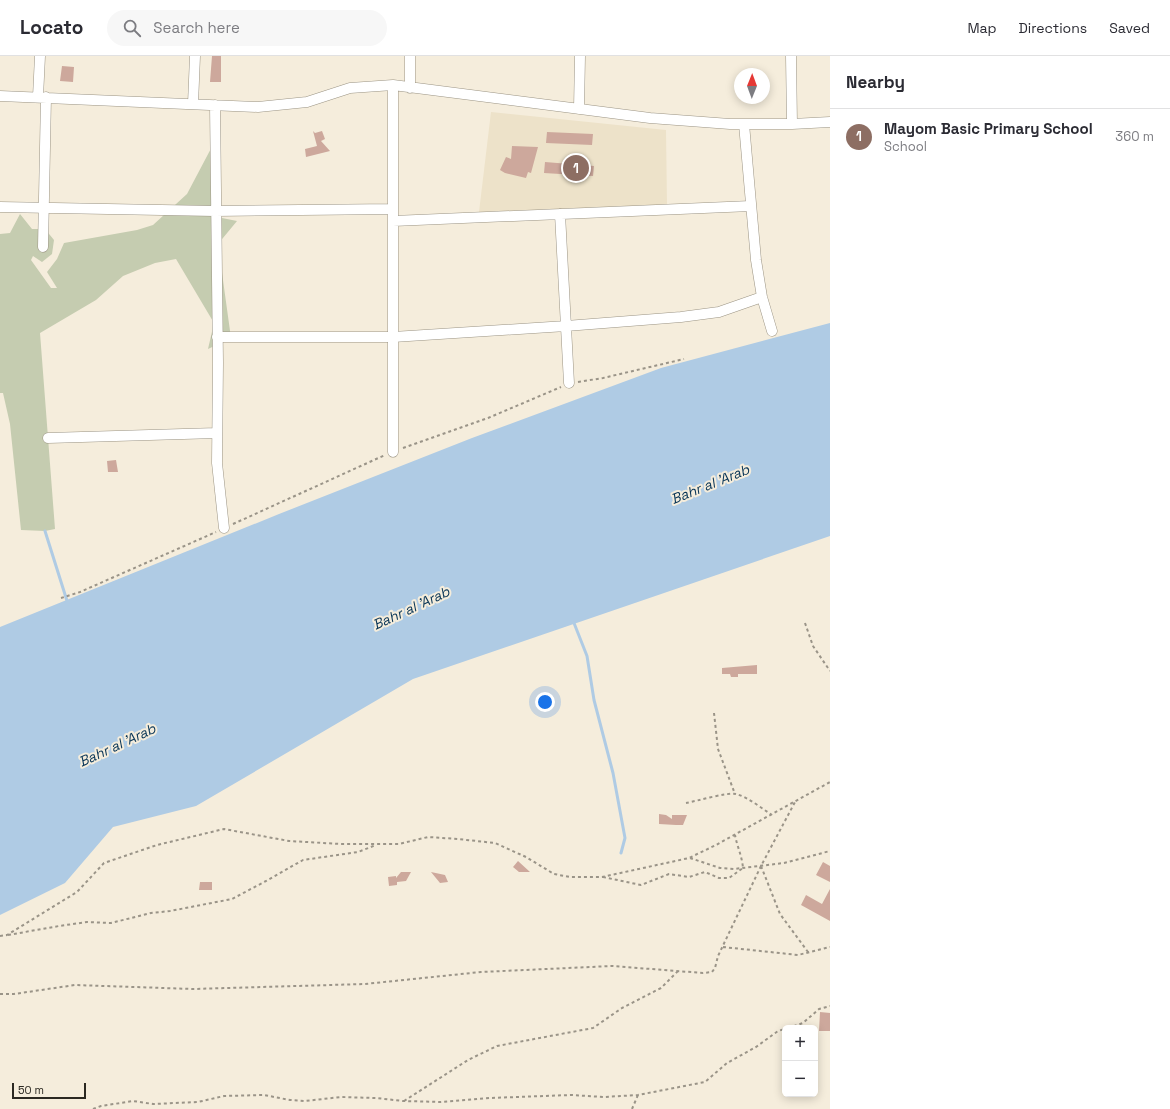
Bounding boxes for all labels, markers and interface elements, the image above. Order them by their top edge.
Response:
search box [107,10,387,46]
text: Locato [20,15,83,40]
icon: search [121,17,143,39]
text: Search here [153,18,240,37]
text: Map [967,19,997,37]
text: Directions [1019,19,1087,37]
text: Saved [1109,19,1150,37]
north arrow [734,68,770,104]
text: Nearby [846,71,905,93]
text: Mayom Basic Primary School [884,119,1093,138]
text: 1 [856,128,862,145]
text: 360 m [1115,128,1154,145]
text: School [884,138,927,155]
pin: 1 [563,153,589,183]
water label: Bahr al 'Arab [668,460,753,508]
water label: Bahr al 'Arab [370,582,453,634]
your location [535,692,555,712]
water label: Bahr al 'Arab [76,719,159,771]
map controls [782,1025,818,1097]
button: + [782,1025,818,1061]
button: − [782,1061,818,1097]
scale bar [12,1081,86,1100]
text: 50 m [18,1083,44,1097]

